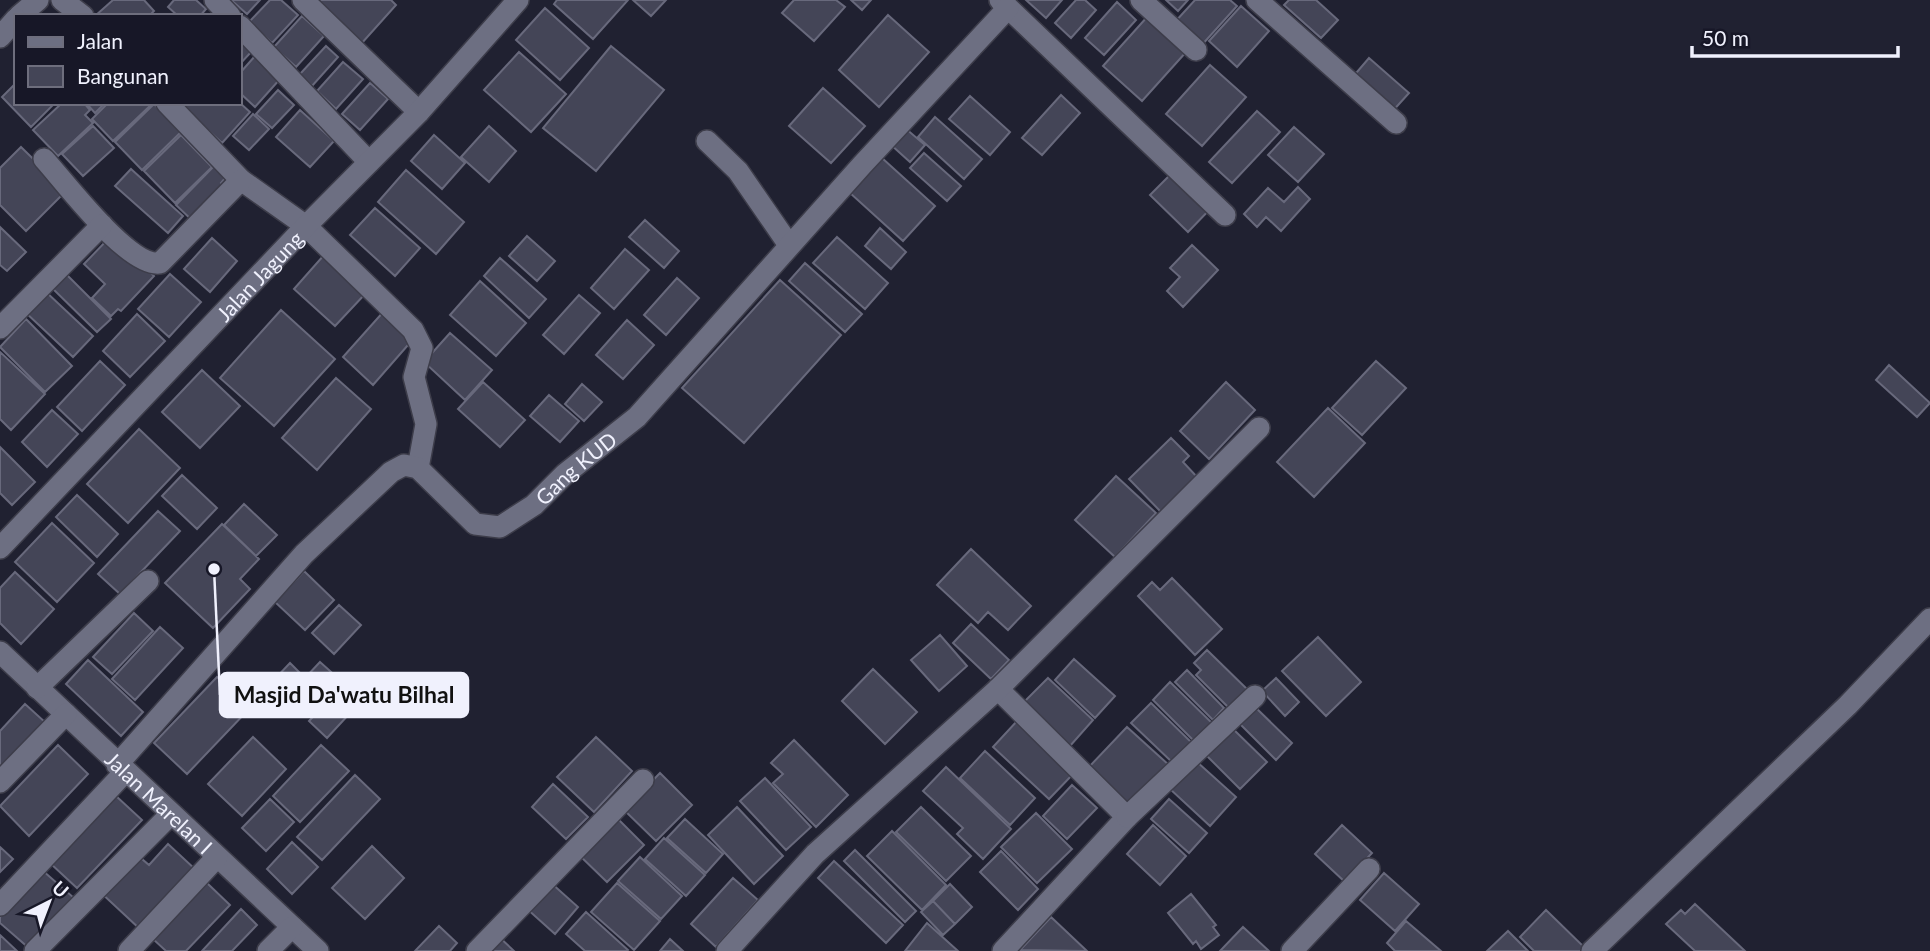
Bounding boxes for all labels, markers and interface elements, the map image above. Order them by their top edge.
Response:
legend [14,14,242,105]
scale bar [1692,14,1898,58]
text: 50 m [1702,25,1749,50]
text: Jalan [77,28,123,53]
text: Bangunan [77,63,169,88]
street label: Jalan Jagung [210,225,308,326]
street label: Gang KUD [530,426,621,509]
callout: Masjid Da'watu Bilhal [220,673,468,717]
text: Masjid Da'watu Bilhal [234,680,454,708]
street label: Jalan Marelan I [101,746,218,858]
north arrow [14,867,84,937]
text: U [48,876,74,902]

